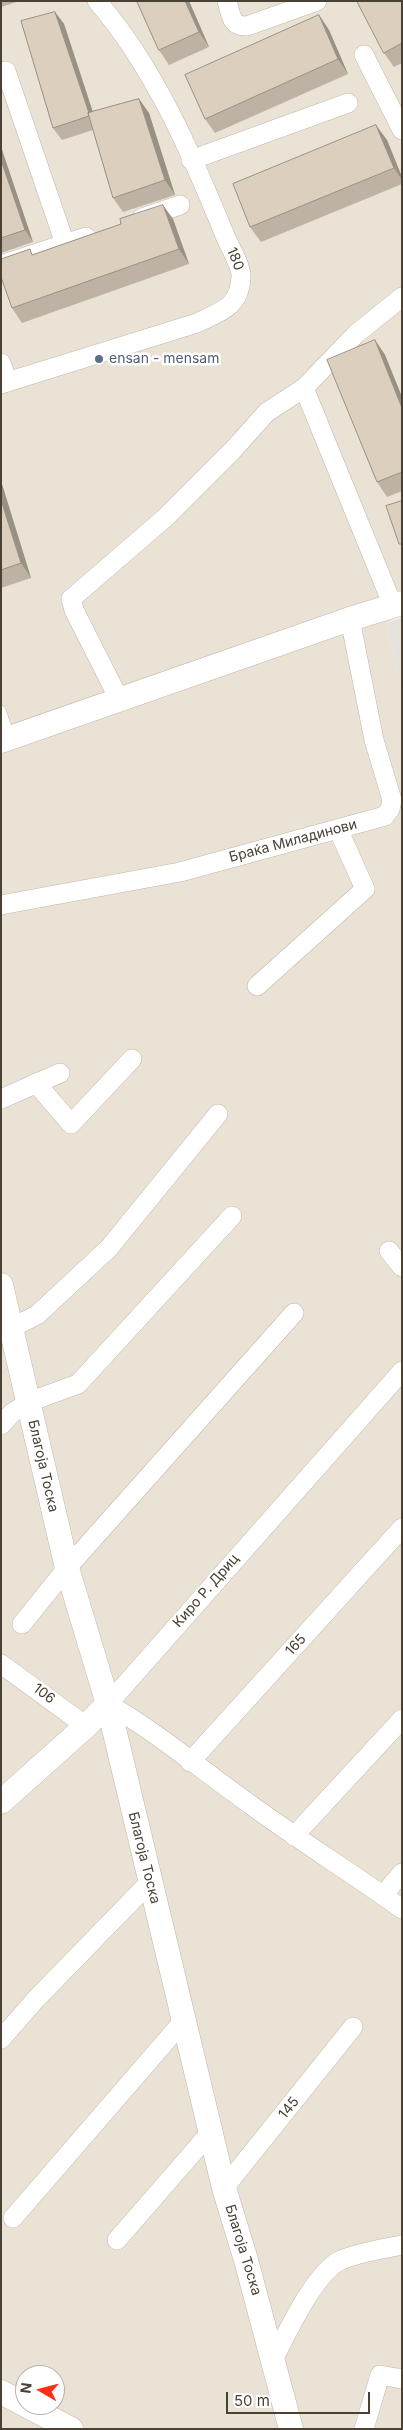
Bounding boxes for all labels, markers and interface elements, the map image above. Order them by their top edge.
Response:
street label: 180 [223,245,247,273]
place label: ensan - mensam [109,351,219,367]
marker: ensan - mensam [93,353,105,365]
street label: Браќа Миладинови [227,816,359,866]
street label: Благоја Тоска [24,1418,62,1514]
street label: Киро Р. Дриц [170,1551,242,1631]
street label: 165 [282,1631,310,1659]
street label: 106 [30,1680,58,1708]
street label: Благоја Тоска [124,1810,164,1906]
street label: 145 [275,2094,303,2122]
street label: Благоја Тоска [221,2203,265,2297]
north arrow [15,2365,65,2415]
text: N [16,2382,35,2394]
scale bar [228,2382,372,2414]
text: 50 m [234,2391,270,2410]

